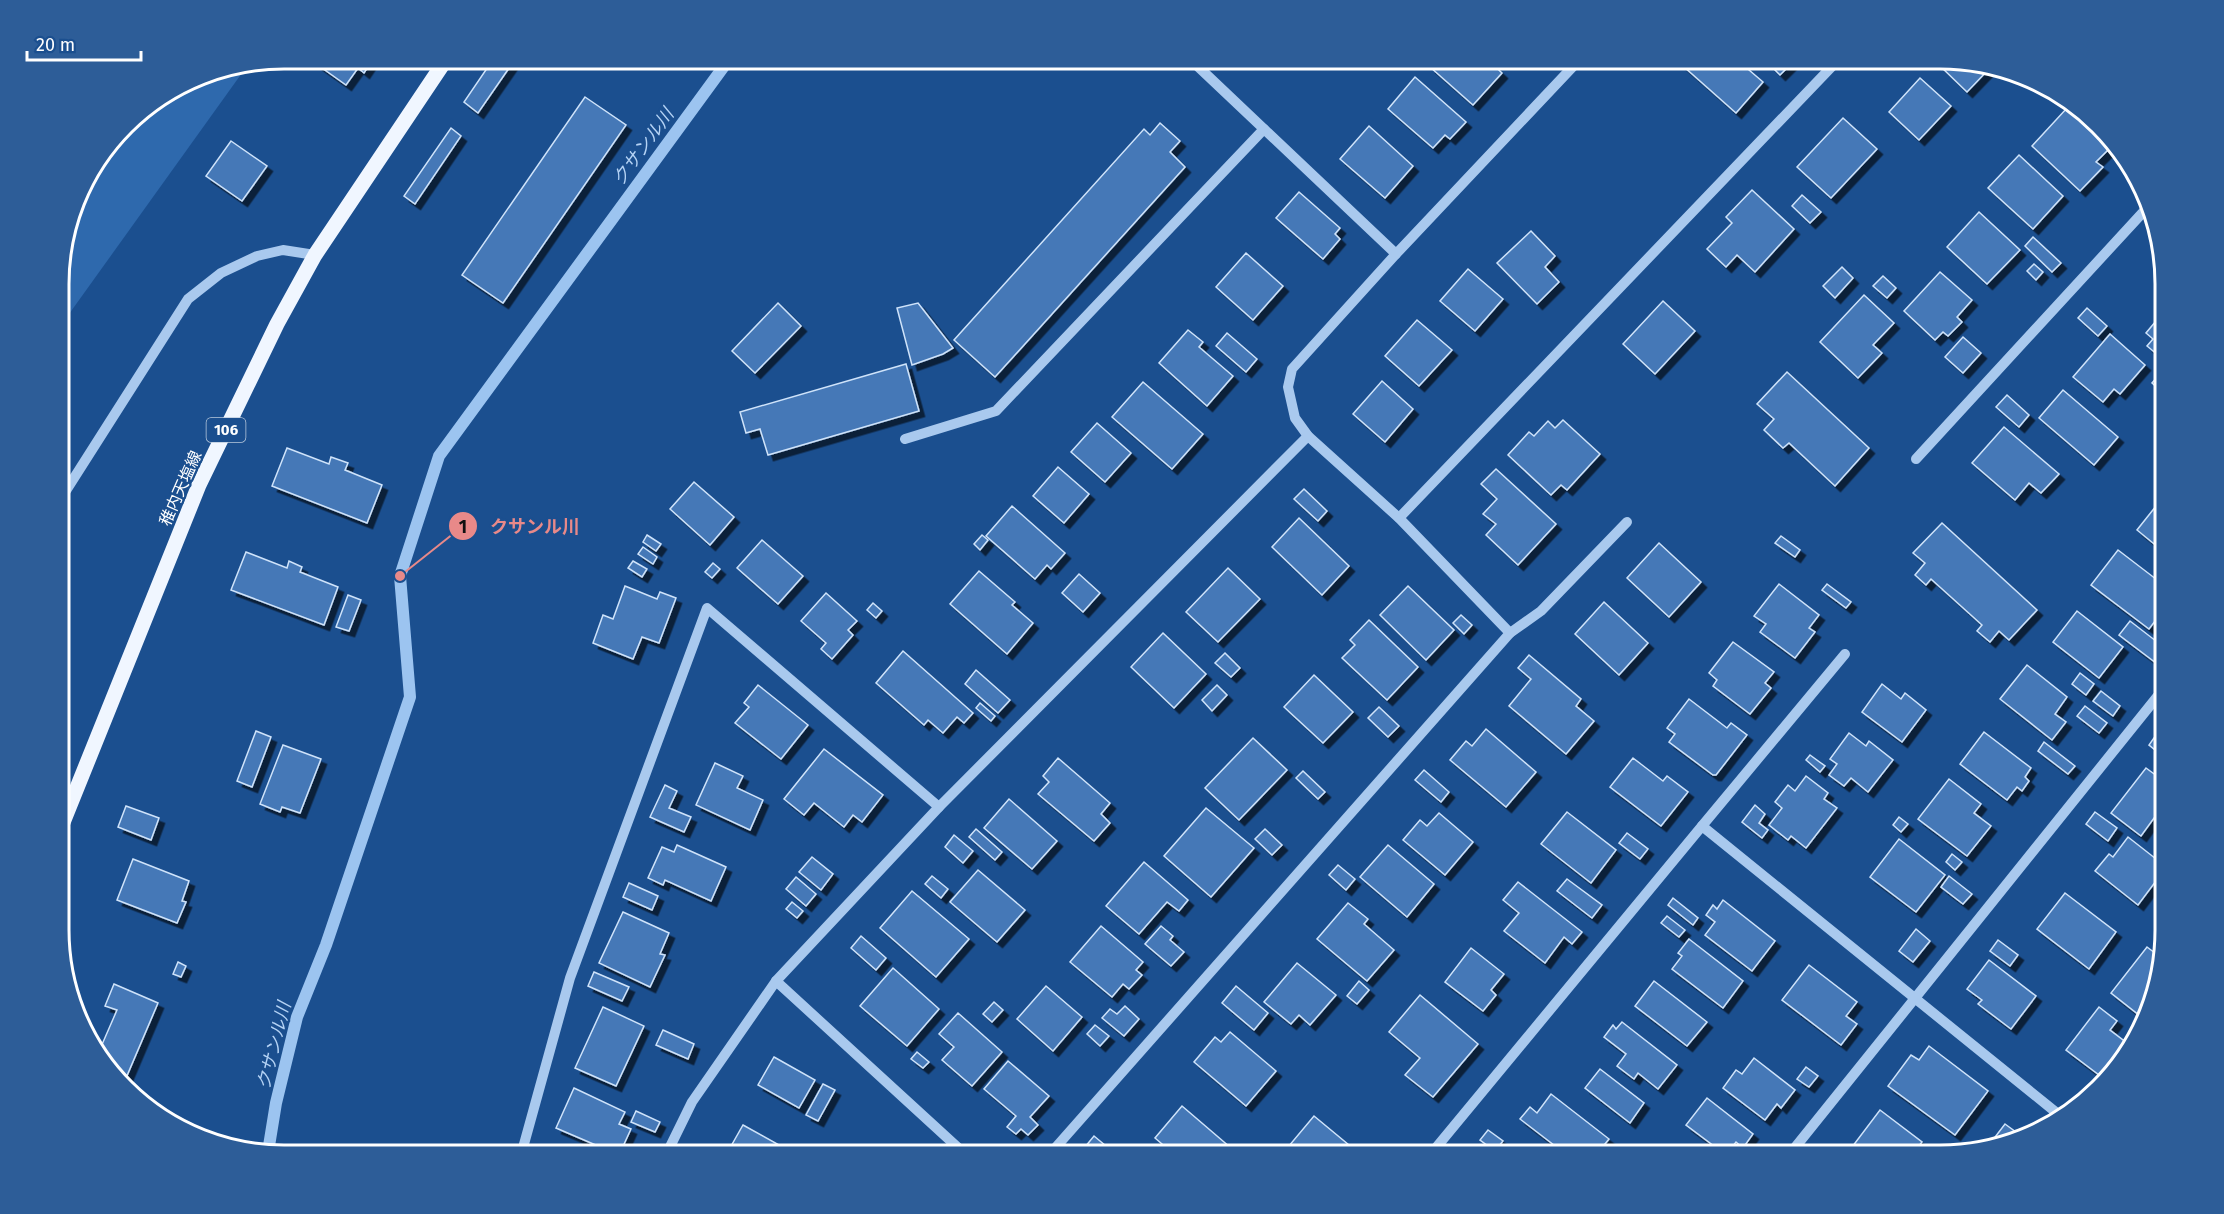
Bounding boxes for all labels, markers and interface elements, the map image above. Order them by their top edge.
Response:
scale bar [27,24,141,62]
text: 20 m [36,34,75,56]
water label: クサンル川 [608,103,680,190]
road number: 106 [206,418,246,442]
street label: 稚内天塩線 [156,448,205,529]
callout: クサンル川 [448,508,592,544]
text: 1 [459,516,467,538]
text: クサンル川 [490,516,580,538]
water label: クサンル川 [252,998,296,1092]

